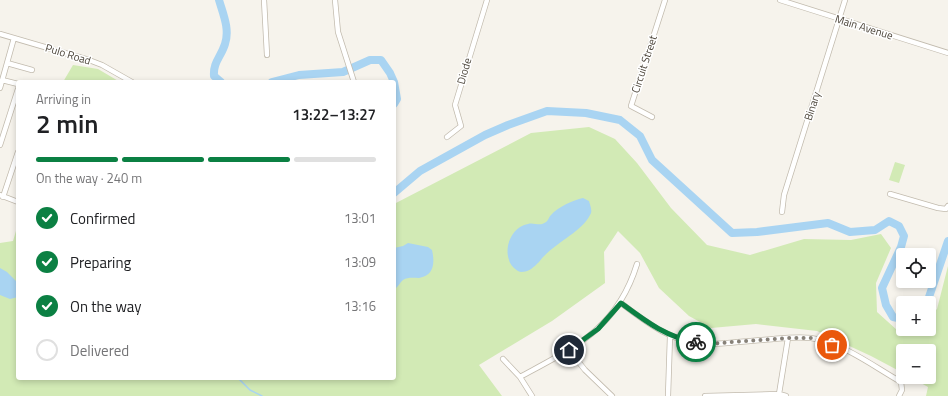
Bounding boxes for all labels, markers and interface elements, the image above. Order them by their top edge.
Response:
street label: Main Avenue [833,11,895,44]
street label: Circuit Street [627,33,661,95]
street label: Pulo Road [43,39,93,69]
street label: Diode [453,56,475,86]
text: Arriving in [36,89,91,109]
street label: Binary [800,89,824,123]
text: 13:22–13:27 [292,103,376,126]
text: 2 min [36,104,99,143]
text: On the way · 240 m [36,168,142,188]
icon: check [36,207,58,229]
text: Confirmed [70,207,135,230]
text: 13:01 [344,208,376,228]
map controls [896,248,936,384]
button: locate [896,248,936,288]
icon: check [36,251,58,273]
text: Preparing [70,251,131,274]
text: 13:09 [344,252,376,272]
icon: check [36,295,58,317]
text: On the way [70,295,142,318]
text: 13:16 [344,296,376,316]
button: + [896,296,936,336]
courier [676,322,716,362]
pin [815,328,849,362]
icon: bike [685,331,707,353]
pin [552,333,586,367]
icon: bag [821,334,843,356]
text: Delivered [70,339,129,362]
icon: home [558,339,580,361]
button: − [896,344,936,384]

